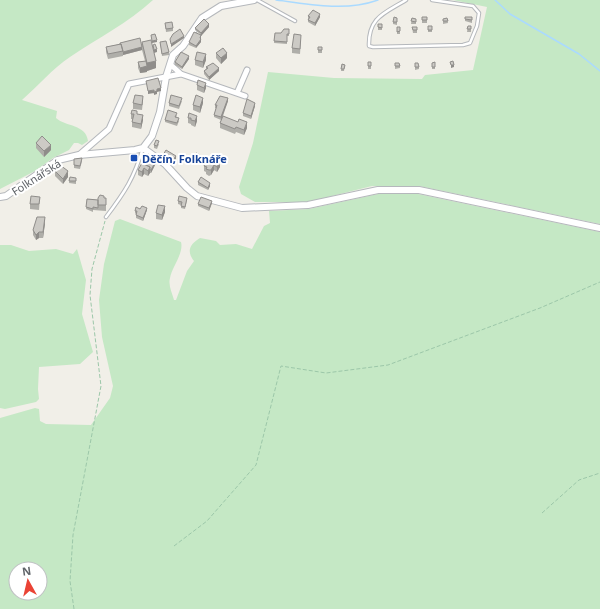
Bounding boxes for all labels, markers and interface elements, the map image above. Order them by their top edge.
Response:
place label: Děčín, Folknáře [142,151,227,166]
marker: Děčín, Folknáře [129,153,139,163]
street label: Folknářská [8,155,64,199]
north arrow [8,561,48,601]
text: N [21,563,32,579]

